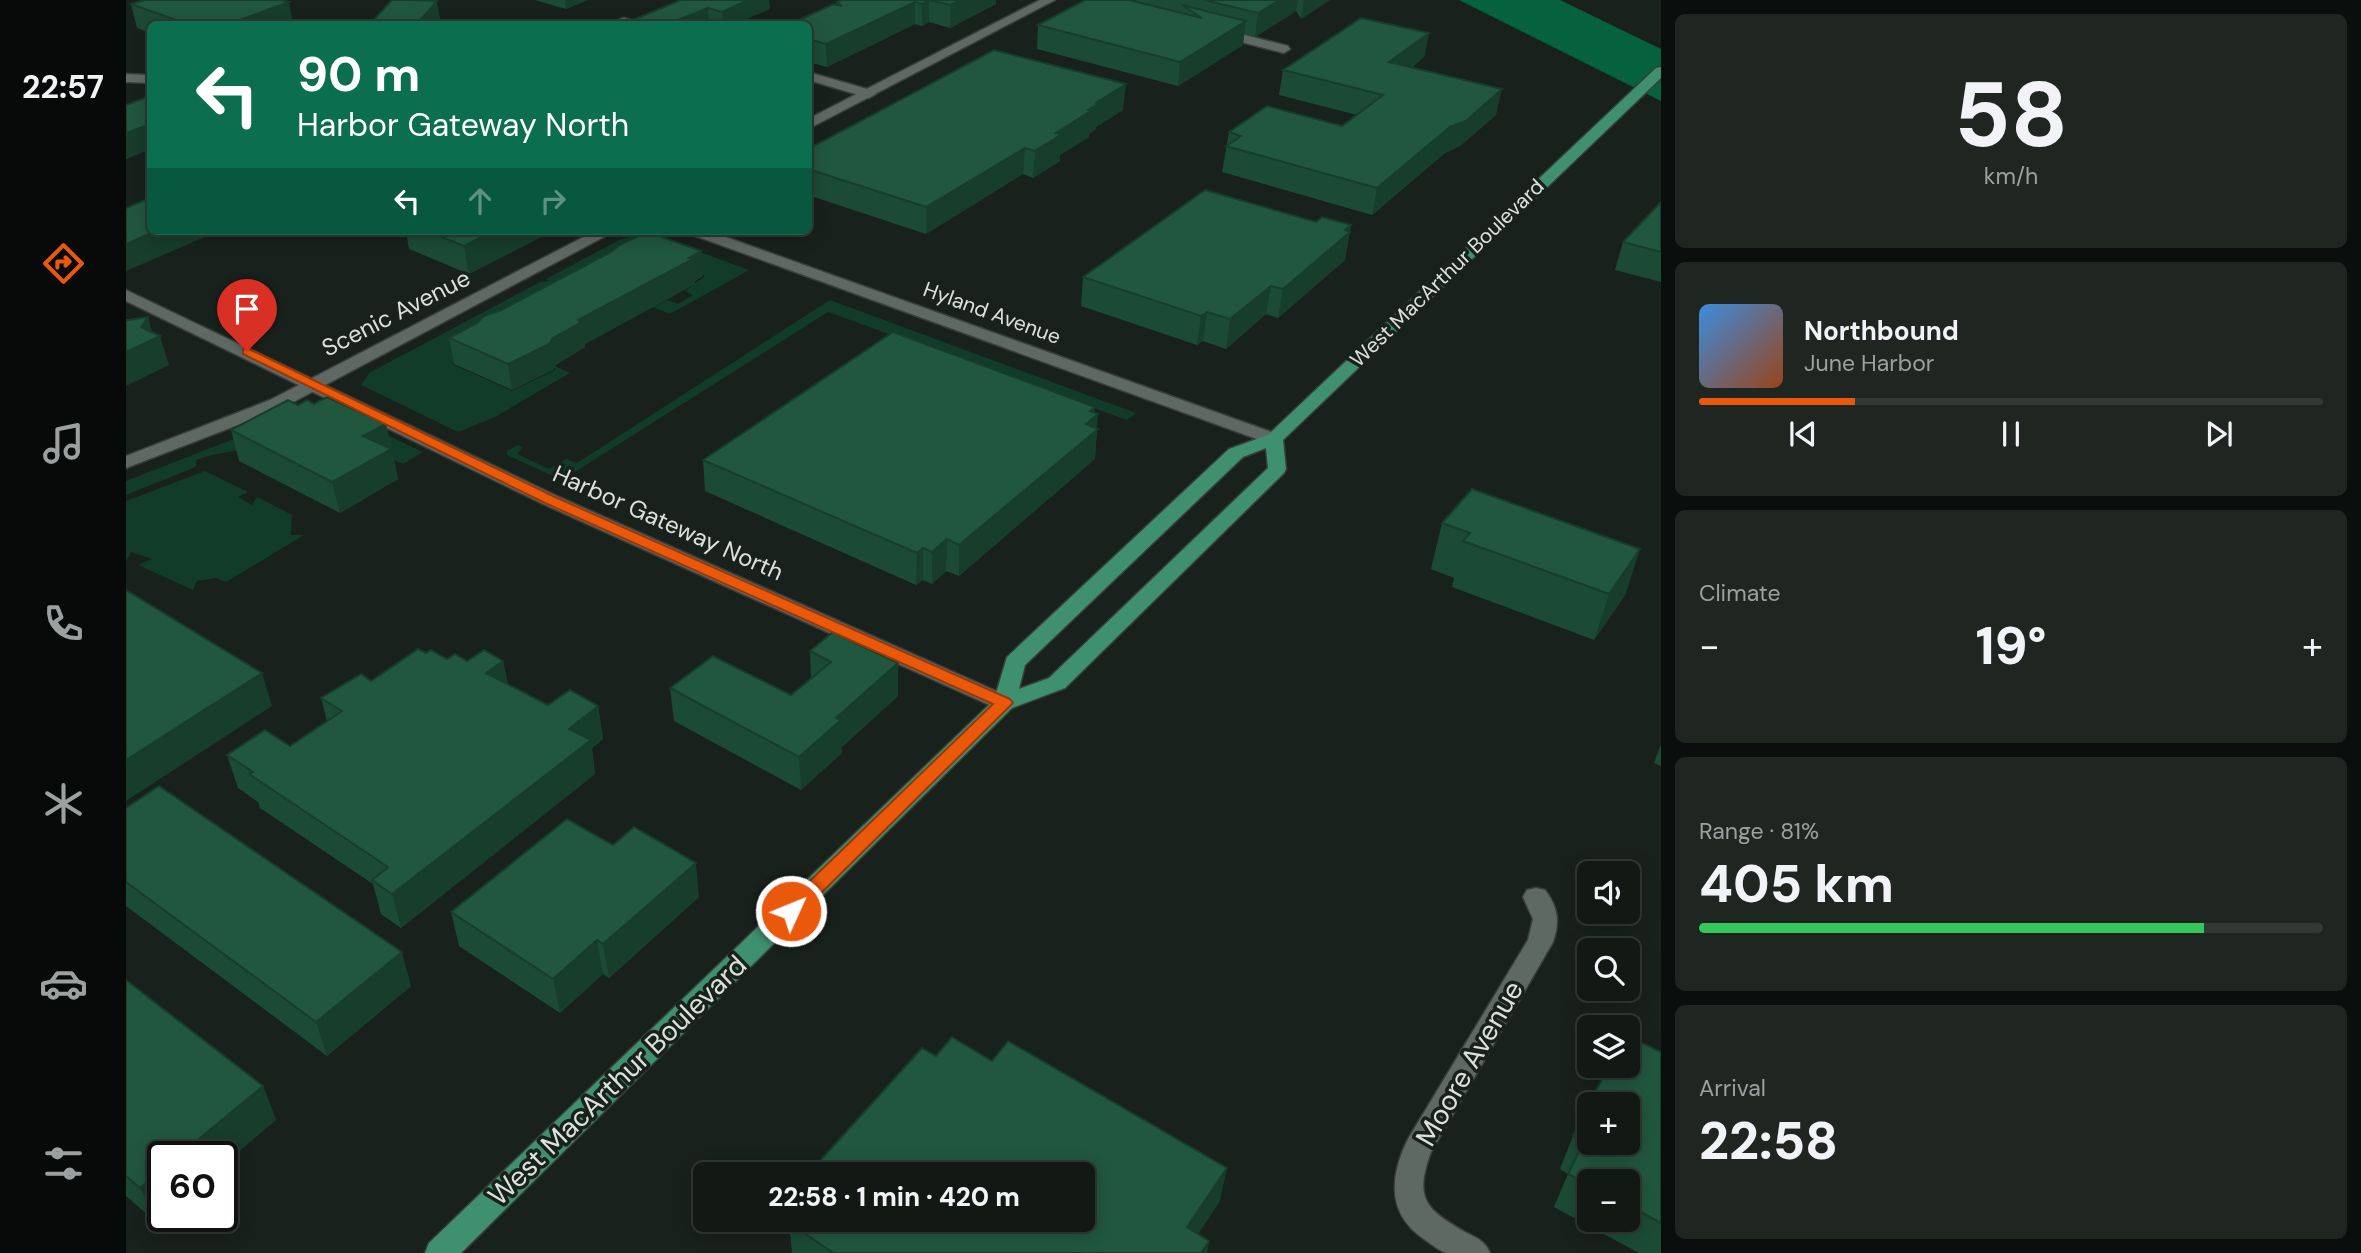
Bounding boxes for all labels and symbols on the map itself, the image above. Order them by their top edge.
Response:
street label: West MacArthur Boulevard [1344,173,1550,373]
street label: Scenic Avenue [316,262,475,363]
street label: Hyland Avenue [919,275,1065,351]
pin [217,279,277,351]
street label: Harbor Gateway North [548,458,788,587]
position arrow [754,874,828,948]
street label: West MacArthur Boulevard [480,947,755,1214]
street label: Moore Avenue [1407,974,1532,1153]
speed limit sign: 60 [147,1141,238,1232]

